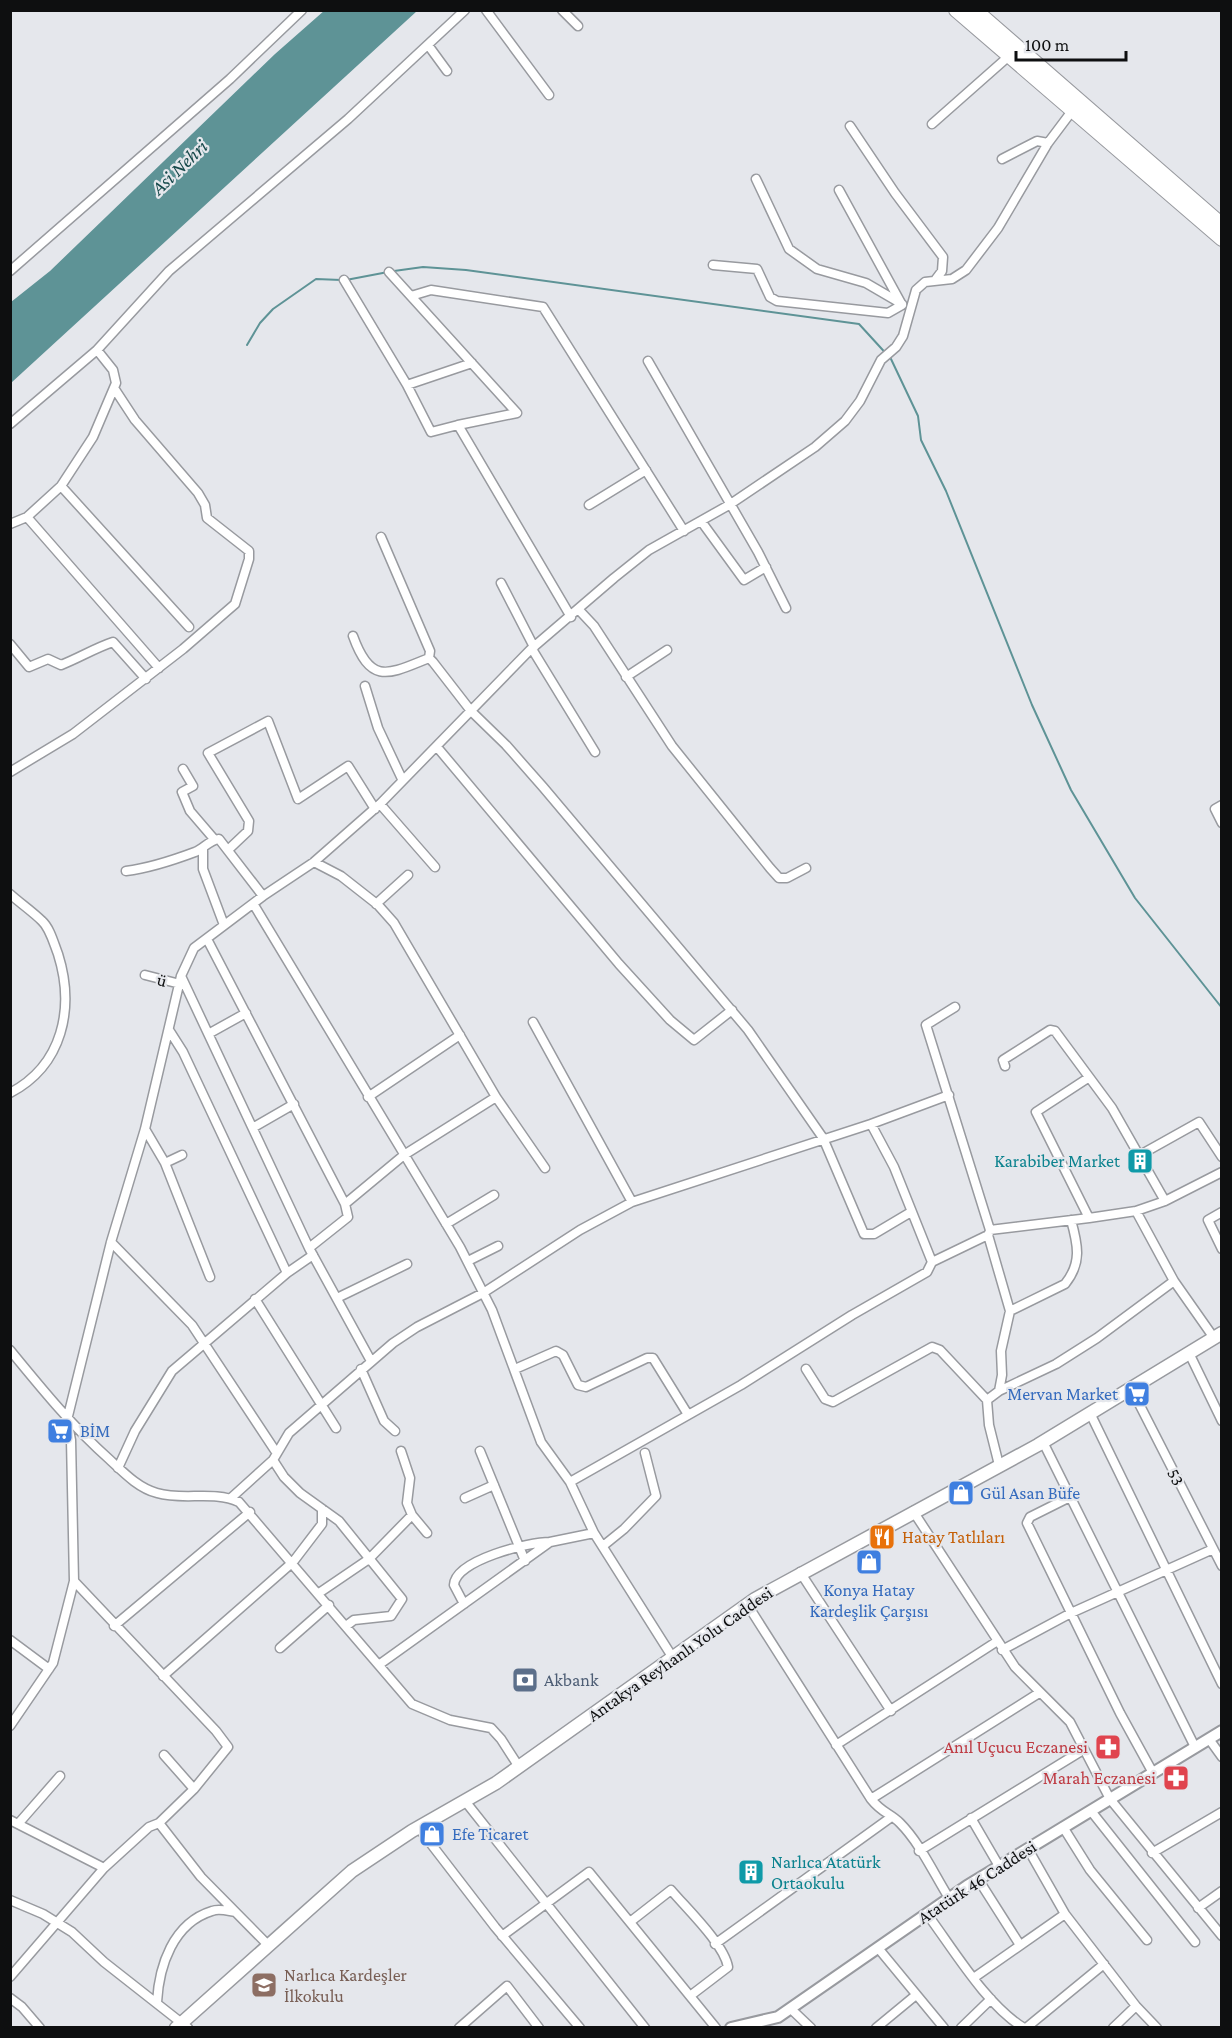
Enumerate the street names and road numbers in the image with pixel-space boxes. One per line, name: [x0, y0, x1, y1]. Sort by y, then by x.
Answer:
street label: ü: [155, 969, 170, 991]
street label: 53: [1163, 1465, 1189, 1489]
street label: Antakya Reyhanlı Yolu Caddesi: [584, 1582, 777, 1726]
street label: Atatürk 46 Caddesi: [914, 1836, 1040, 1928]

